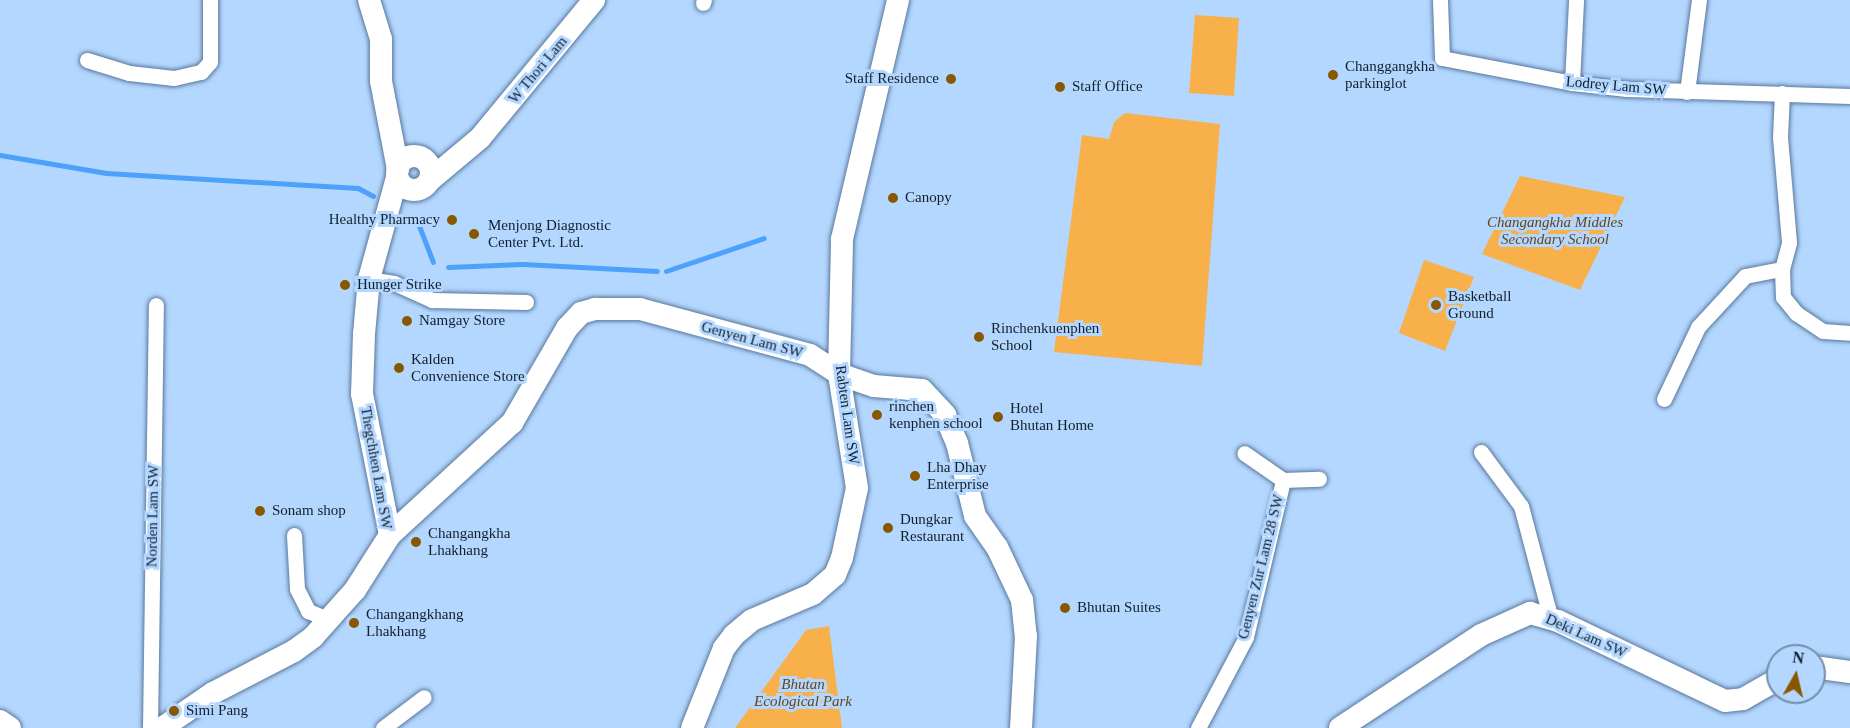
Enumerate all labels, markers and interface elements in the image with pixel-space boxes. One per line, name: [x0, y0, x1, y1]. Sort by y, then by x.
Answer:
street label: W Thori Lam: [505, 33, 571, 107]
place label: Changgangkha parkinglot: [1345, 57, 1435, 92]
marker: Changgangkha parkinglot: [1326, 68, 1340, 82]
place label: Staff Residence: [845, 70, 939, 88]
marker: Staff Residence: [944, 72, 958, 86]
street label: Lodrey Lam SW: [1565, 73, 1667, 99]
place label: Staff Office: [1072, 78, 1143, 96]
marker: Staff Office: [1053, 80, 1067, 94]
place label: Canopy: [905, 189, 952, 207]
marker: Canopy: [886, 191, 900, 205]
place label: Healthy Pharmacy: [329, 211, 440, 229]
marker: Healthy Pharmacy: [445, 213, 459, 227]
park label: Changangkha Middles Secondary School: [1487, 213, 1623, 248]
place label: Menjong Diagnostic Center Pvt. Ltd.: [488, 216, 611, 251]
marker: Menjong Diagnostic Center Pvt. Ltd.: [465, 225, 483, 243]
place label: Hunger Strike: [357, 276, 442, 294]
marker: Hunger Strike: [338, 278, 352, 292]
place label: Basketball Ground: [1448, 287, 1511, 322]
marker: Basketball Ground: [1429, 298, 1443, 312]
place label: Namgay Store: [419, 312, 505, 330]
marker: Namgay Store: [400, 314, 414, 328]
street label: Genyen Lam SW: [699, 318, 805, 362]
place label: Rinchenkuenphen School: [991, 319, 1099, 354]
marker: Rinchenkuenphen School: [972, 330, 986, 344]
place label: Kalden Convenience Store: [411, 350, 525, 385]
marker: Kalden Convenience Store: [392, 361, 406, 375]
street label: Rabten Lam SW: [831, 364, 863, 466]
place label: rinchen kenphen school: [889, 397, 983, 432]
place label: Hotel Bhutan Home: [1010, 399, 1094, 434]
street label: Thegchhen Lam SW: [356, 405, 396, 531]
marker: rinchen kenphen school: [870, 408, 884, 422]
marker: Hotel Bhutan Home: [991, 410, 1005, 424]
place label: Lha Dhay Enterprise: [927, 458, 989, 493]
street label: Norden Lam SW: [143, 465, 163, 567]
marker: Lha Dhay Enterprise: [908, 469, 922, 483]
street label: Genyen Zur Lam 28 SW: [1234, 493, 1288, 641]
place label: Sonam shop: [272, 502, 346, 520]
marker: Sonam shop: [253, 504, 267, 518]
place label: Dungkar Restaurant: [900, 510, 964, 545]
marker: Dungkar Restaurant: [881, 521, 895, 535]
place label: Changangkha Lhakhang: [428, 524, 510, 559]
marker: Changangkha Lhakhang: [409, 535, 423, 549]
place label: Bhutan Suites: [1077, 599, 1161, 617]
marker: Bhutan Suites: [1058, 601, 1072, 615]
place label: Changangkhang Lhakhang: [366, 605, 463, 640]
street label: Deki Lam SW: [1543, 610, 1629, 662]
marker: Changangkhang Lhakhang: [347, 616, 361, 630]
north arrow: [1766, 644, 1826, 704]
text: N: [1791, 648, 1805, 667]
park label: Bhutan Ecological Park: [754, 675, 852, 710]
place label: Simi Pang: [186, 702, 248, 720]
marker: Simi Pang: [167, 704, 181, 718]

